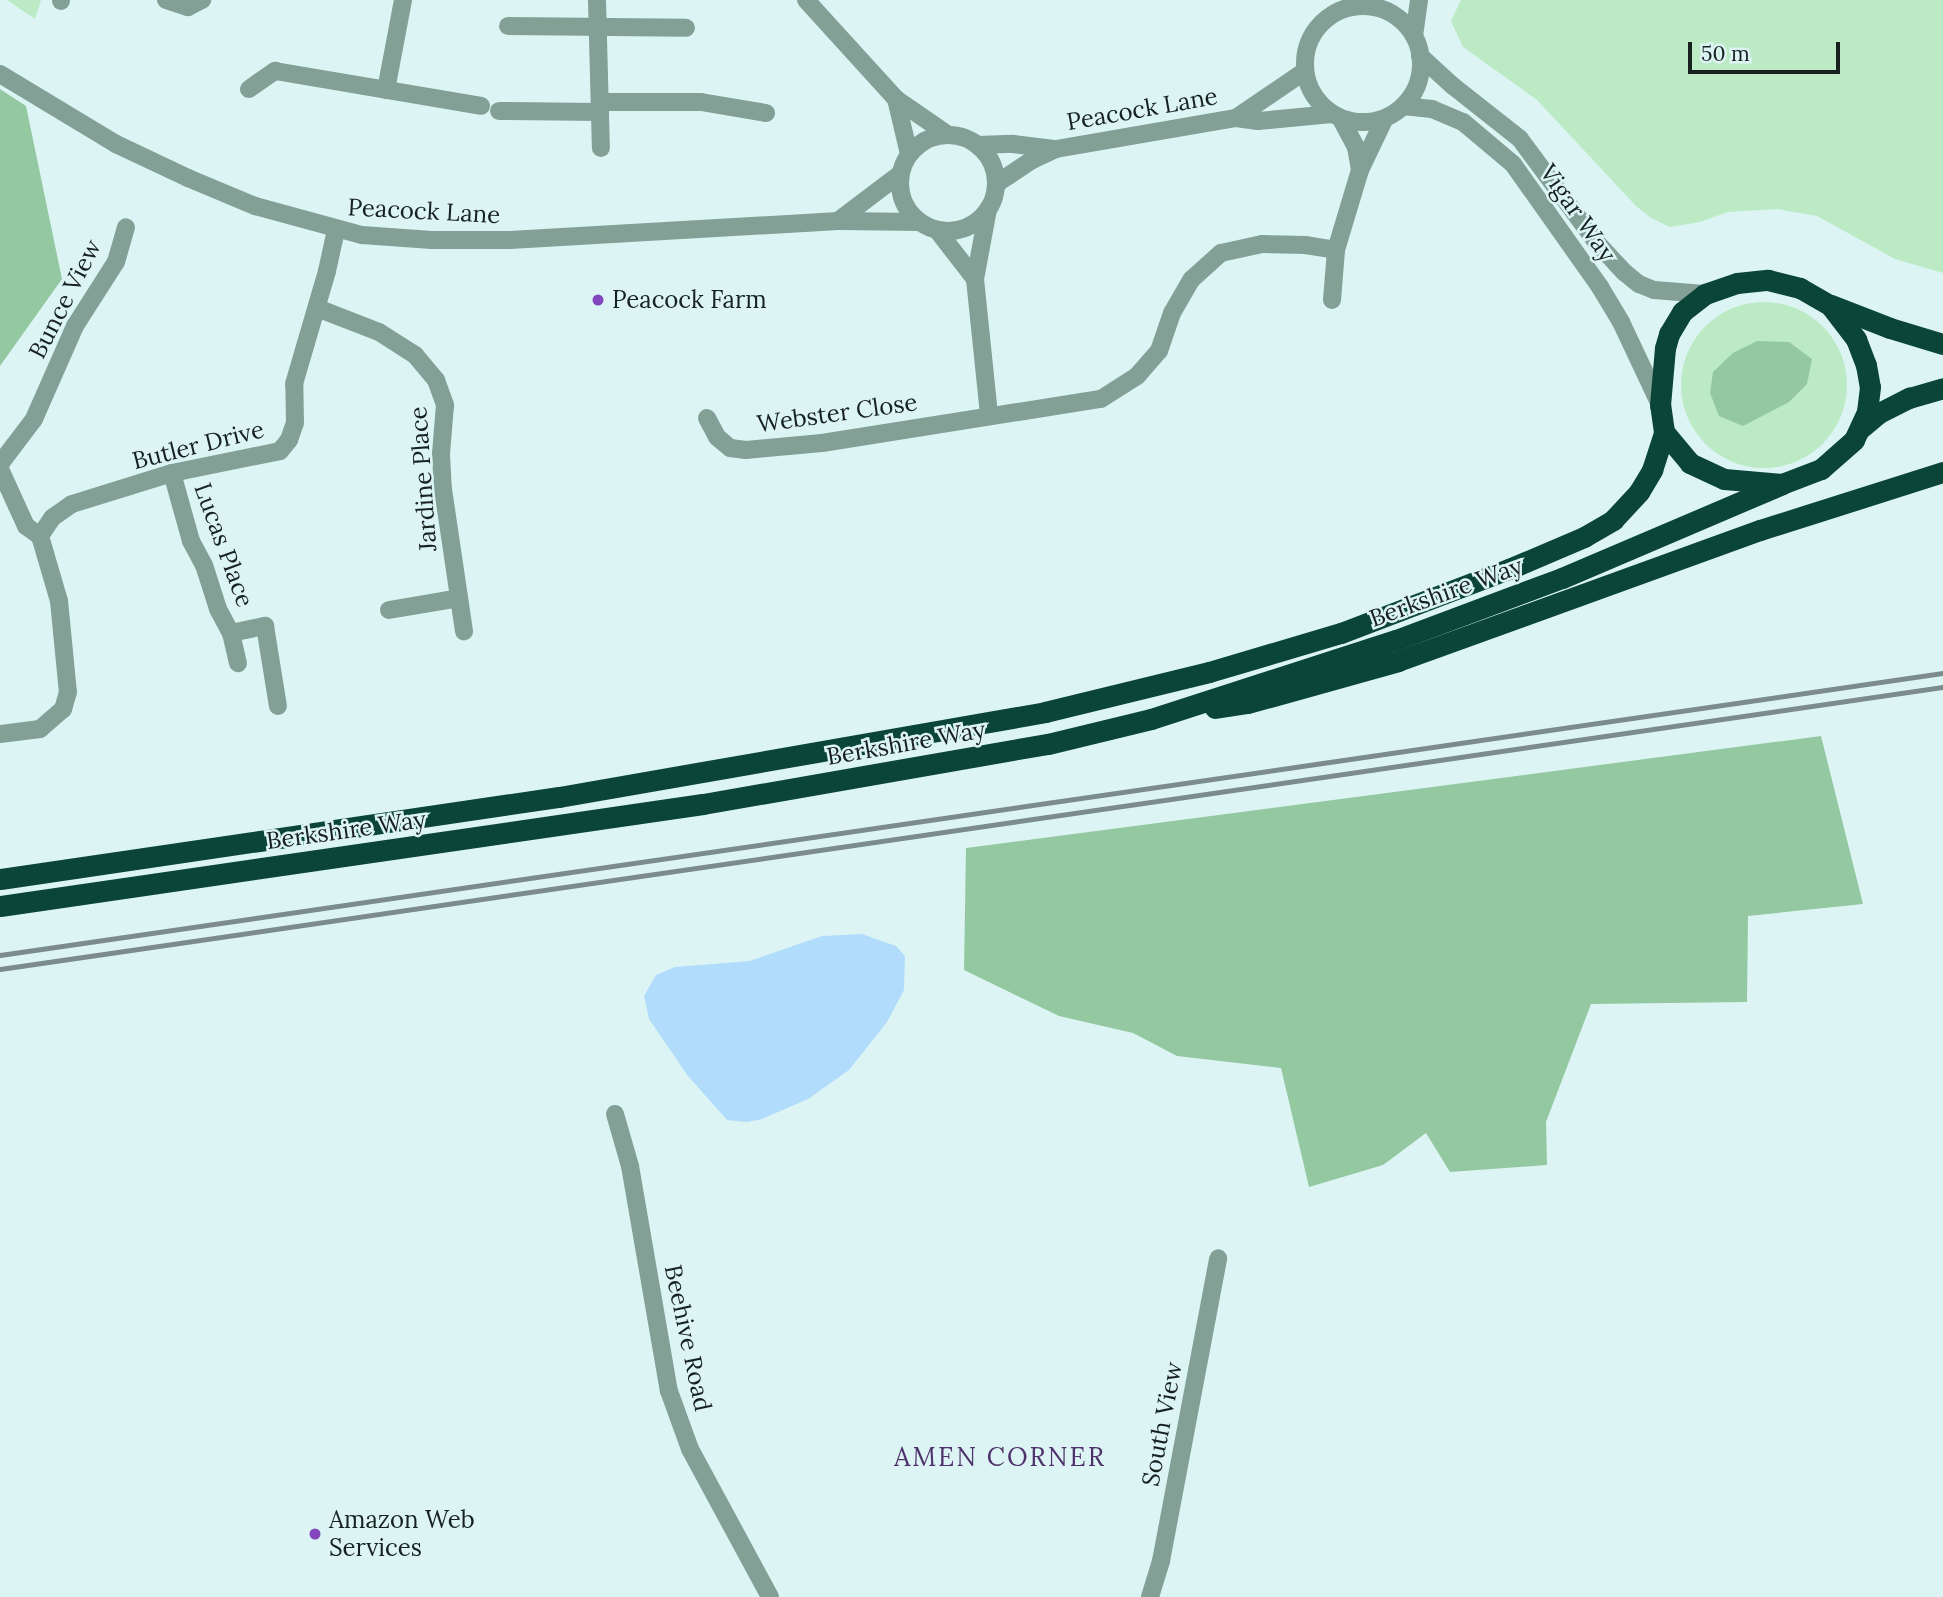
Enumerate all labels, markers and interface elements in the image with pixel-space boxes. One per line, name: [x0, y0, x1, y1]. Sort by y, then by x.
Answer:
scale bar: [1691, 28, 1843, 72]
text: 50 m: [1701, 40, 1750, 67]
street label: Peacock Lane: [1064, 82, 1220, 136]
street label: Vigar Way: [1534, 159, 1622, 267]
street label: Peacock Lane: [347, 193, 501, 229]
street label: Bunce View: [23, 235, 107, 363]
place label: Peacock Farm: [612, 286, 767, 314]
marker: Peacock Farm: [590, 292, 606, 308]
street label: Webster Close: [755, 388, 919, 438]
street label: Jardine Place: [404, 406, 442, 552]
street label: Butler Drive: [129, 415, 267, 475]
street label: Lucas Place: [188, 479, 260, 611]
street label: Berkshire Way: [1366, 551, 1526, 633]
street label: Berkshire Way: [824, 715, 988, 771]
street label: Berkshire Way: [264, 805, 428, 855]
street label: Beehive Road: [658, 1262, 718, 1414]
street label: South View: [1136, 1359, 1188, 1489]
district label: AMEN CORNER: [895, 1441, 1105, 1473]
place label: Amazon Web Services: [329, 1506, 475, 1562]
marker: Amazon Web Services: [307, 1526, 323, 1542]

